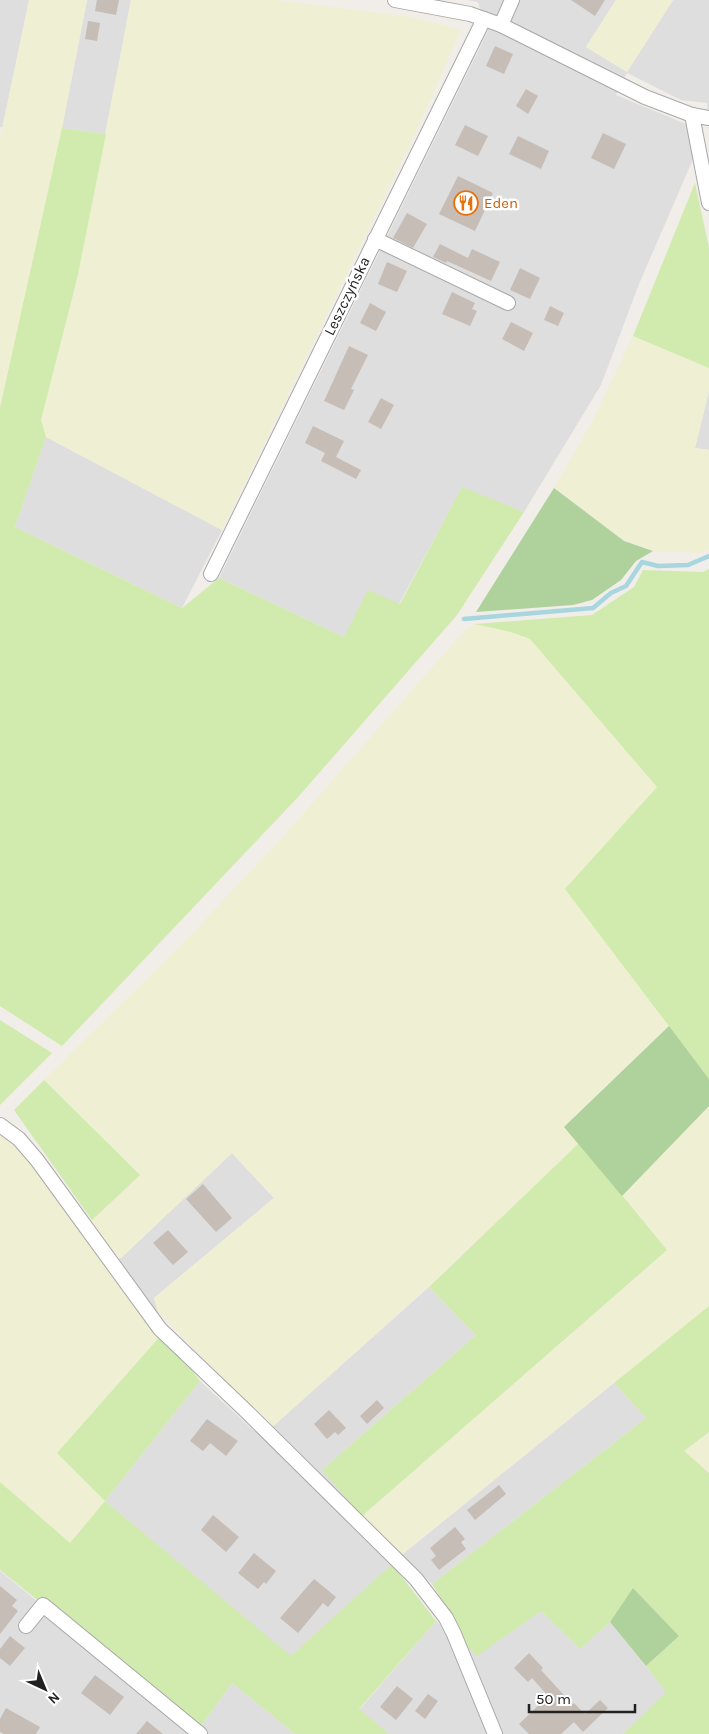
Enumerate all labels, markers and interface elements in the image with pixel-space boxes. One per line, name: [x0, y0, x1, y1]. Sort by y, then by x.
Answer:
restaurant icon: Eden: [453, 190, 479, 216]
place label: Eden: [484, 194, 518, 212]
street label: Leszczyńska: [320, 254, 374, 338]
north arrow: [20, 1664, 70, 1714]
scale bar: [529, 1682, 635, 1714]
text: N: [44, 1688, 63, 1708]
text: 50 m: [536, 1690, 571, 1708]

